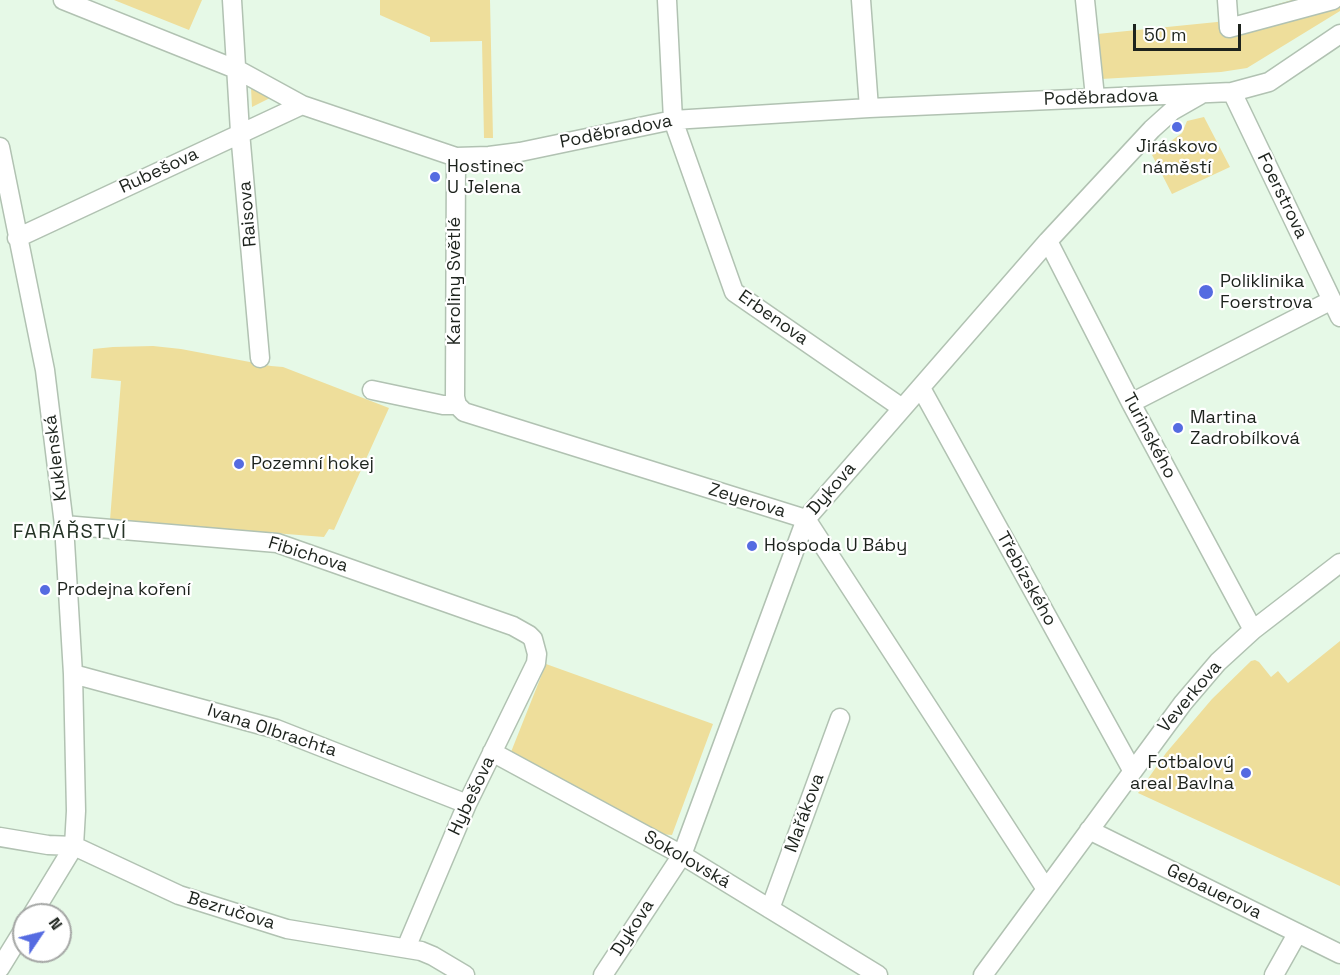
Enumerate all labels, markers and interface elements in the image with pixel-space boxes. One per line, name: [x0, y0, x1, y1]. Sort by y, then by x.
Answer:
scale bar: [1136, 12, 1244, 50]
text: 50 m: [1144, 23, 1186, 46]
street label: Poděbradova: [1044, 85, 1158, 111]
street label: Poděbradova: [558, 111, 674, 153]
marker: Jiráskovo náměstí: [1170, 120, 1184, 134]
place label: Jiráskovo náměstí: [1136, 136, 1218, 178]
street label: Rubešova: [116, 143, 202, 199]
street label: Foerstrova: [1252, 150, 1312, 242]
place label: Hostinec U Jelena: [447, 156, 524, 198]
marker: Hostinec U Jelena: [428, 170, 442, 184]
street label: Raisova: [234, 180, 262, 248]
street label: Karoliny Světlé: [444, 217, 466, 345]
place label: Poliklinika Foerstrova: [1220, 271, 1313, 314]
marker: Poliklinika Foerstrova: [1197, 283, 1215, 301]
street label: Erbenova: [734, 286, 812, 350]
street label: Turinského: [1117, 389, 1181, 483]
place label: Martina Zadrobílková: [1190, 407, 1300, 450]
street label: Kuklenská: [40, 414, 72, 502]
marker: Martina Zadrobílková: [1171, 421, 1185, 435]
place label: Pozemní hokej: [251, 453, 374, 475]
marker: Pozemní hokej: [232, 457, 246, 471]
street label: Dykova: [803, 458, 861, 520]
street label: Zeyerova: [706, 479, 788, 523]
district label: FARÁŘSTVÍ: [13, 521, 127, 545]
street label: Třebízského: [991, 528, 1061, 630]
street label: Fibichova: [265, 533, 351, 577]
place label: Hospoda U Báby: [764, 535, 907, 557]
marker: Hospoda U Báby: [745, 539, 759, 553]
place label: Prodejna koření: [57, 579, 191, 601]
marker: Prodejna koření: [38, 583, 52, 597]
street label: Veverkova: [1154, 657, 1226, 737]
street label: Ivana Olbrachta: [204, 700, 340, 762]
place label: Fotbalový areal Bavlna: [1130, 752, 1234, 795]
street label: Hybešova: [444, 753, 500, 839]
marker: Fotbalový areal Bavlna: [1239, 766, 1253, 780]
street label: Mařákova: [781, 771, 829, 855]
street label: Sokolovská: [640, 827, 734, 893]
street label: Gebauerova: [1163, 860, 1265, 924]
street label: Bezručova: [184, 887, 278, 935]
street label: Dykova: [607, 896, 659, 960]
north arrow: [12, 903, 72, 963]
text: N: [44, 913, 67, 934]

